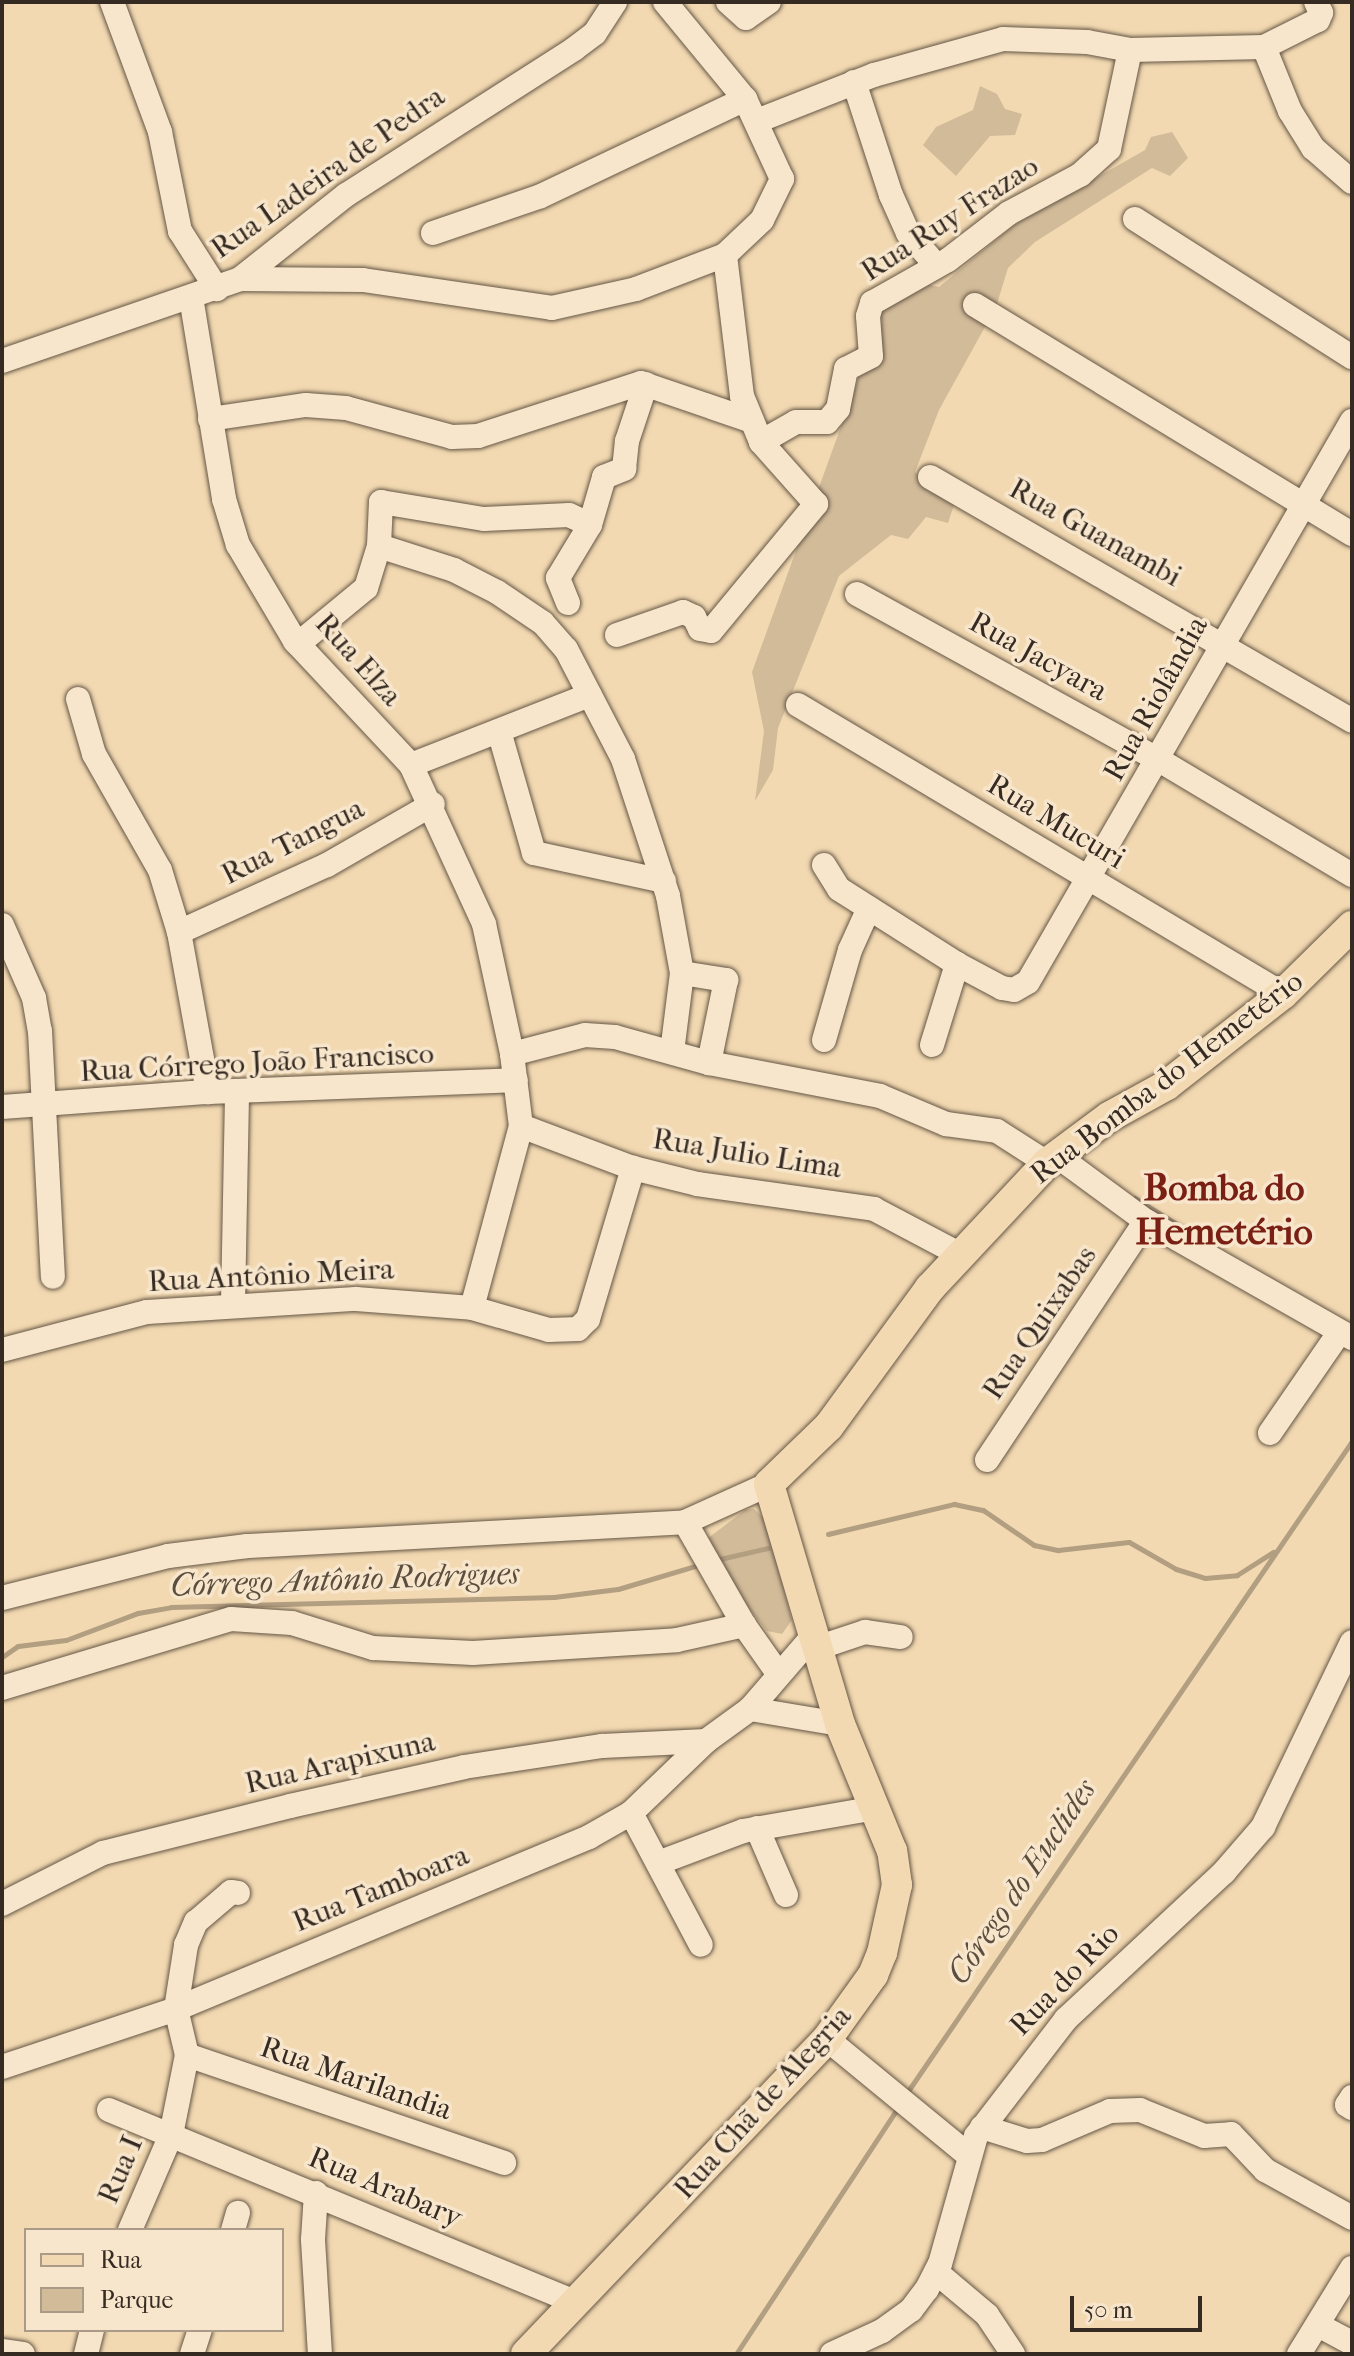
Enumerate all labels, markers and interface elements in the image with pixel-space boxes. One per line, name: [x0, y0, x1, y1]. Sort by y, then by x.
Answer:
street label: Rua Ladeira de Pedra: [204, 79, 452, 267]
street label: Rua Ruy Frazao: [855, 148, 1045, 290]
street label: Rua Guanambi: [1003, 471, 1187, 595]
street label: Rua Jacyara: [963, 604, 1113, 710]
street label: Rua Elza: [307, 606, 409, 714]
street label: Rua Riolândia: [1096, 610, 1216, 788]
street label: Rua Mucuri: [981, 767, 1131, 877]
street label: Rua Tangua: [216, 791, 370, 893]
street label: Rua Bomba do Hemetério: [1024, 964, 1310, 1192]
street label: Rua Córrego João Francisco: [79, 1036, 435, 1090]
street label: Rua Julio Lima: [650, 1121, 844, 1187]
district label: Bomba do Hemetério: [1135, 1165, 1313, 1254]
street label: Rua Quixabas: [975, 1239, 1105, 1407]
street label: Rua Antônio Meira: [147, 1252, 395, 1300]
water label: Córrego Antônio Rodrigues: [170, 1555, 520, 1605]
street label: Rua Arapixuna: [242, 1724, 438, 1802]
water label: Córego do Euclides: [939, 1772, 1105, 1992]
street label: Rua Tamboara: [288, 1837, 474, 1941]
street label: Rua do Rio: [1003, 1916, 1127, 2044]
street label: Rua Chã de Alegria: [667, 1999, 859, 2207]
street label: Rua Marilandia: [256, 2029, 456, 2129]
street label: Rua I: [91, 2131, 151, 2209]
street label: Rua Arabary: [303, 2140, 467, 2236]
legend: [24, 2228, 284, 2332]
text: Rua: [100, 2246, 142, 2274]
scale bar: [1074, 2280, 1206, 2330]
text: Parque: [100, 2286, 173, 2314]
text: 50 m: [1084, 2296, 1133, 2324]

